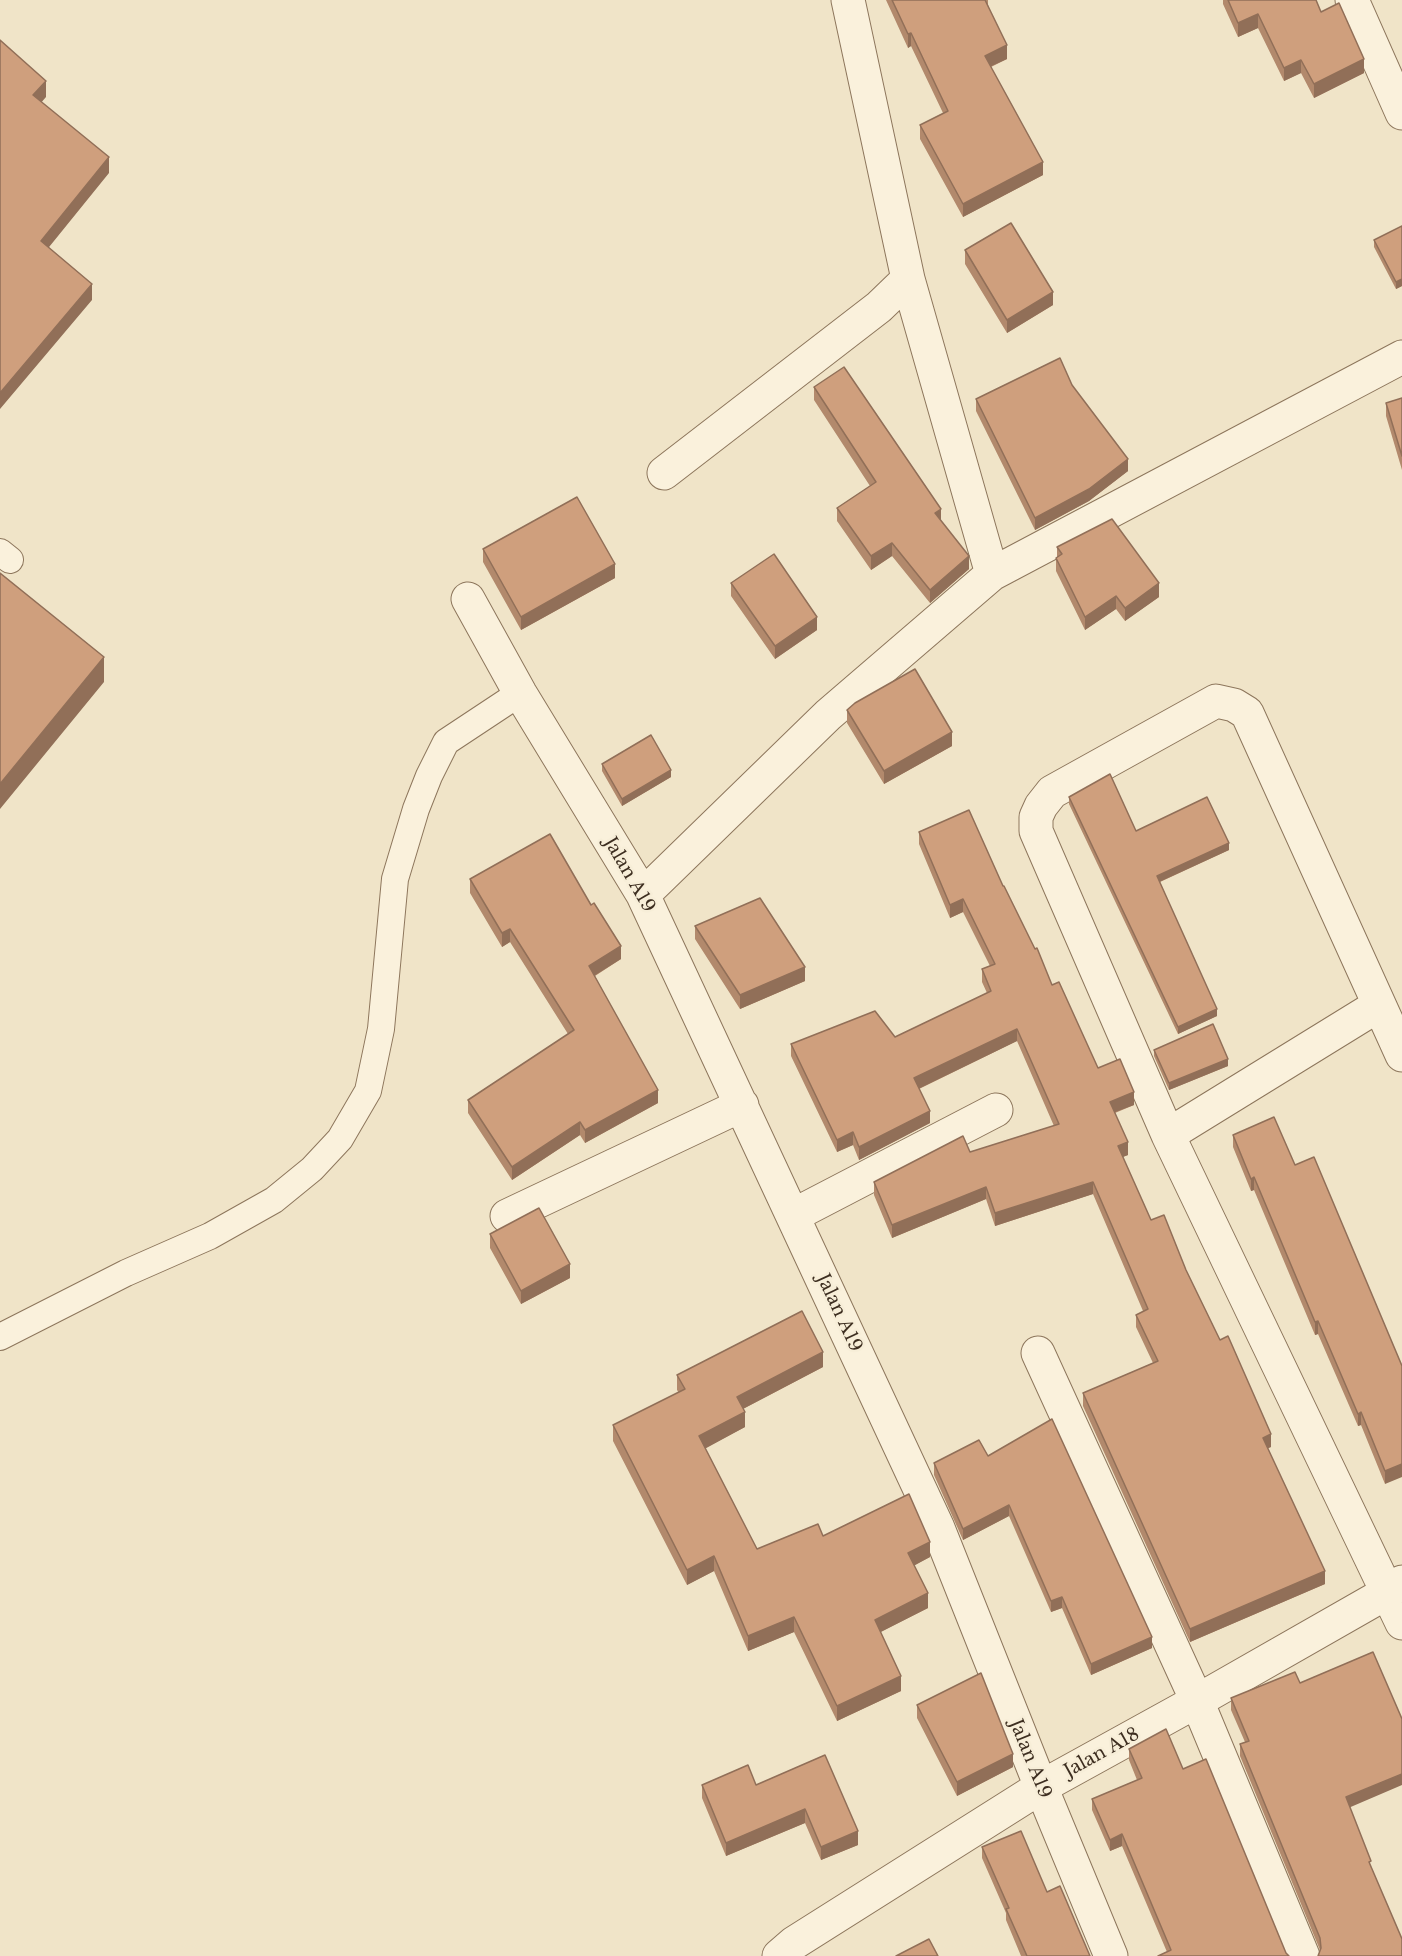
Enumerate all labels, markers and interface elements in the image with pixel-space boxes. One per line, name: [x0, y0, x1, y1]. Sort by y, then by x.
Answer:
street label: Jalan A19: [599, 834, 659, 916]
street label: Jalan A19: [812, 1271, 866, 1355]
street label: Jalan A19: [1004, 1716, 1056, 1802]
street label: Jalan A18: [1061, 1724, 1143, 1782]

